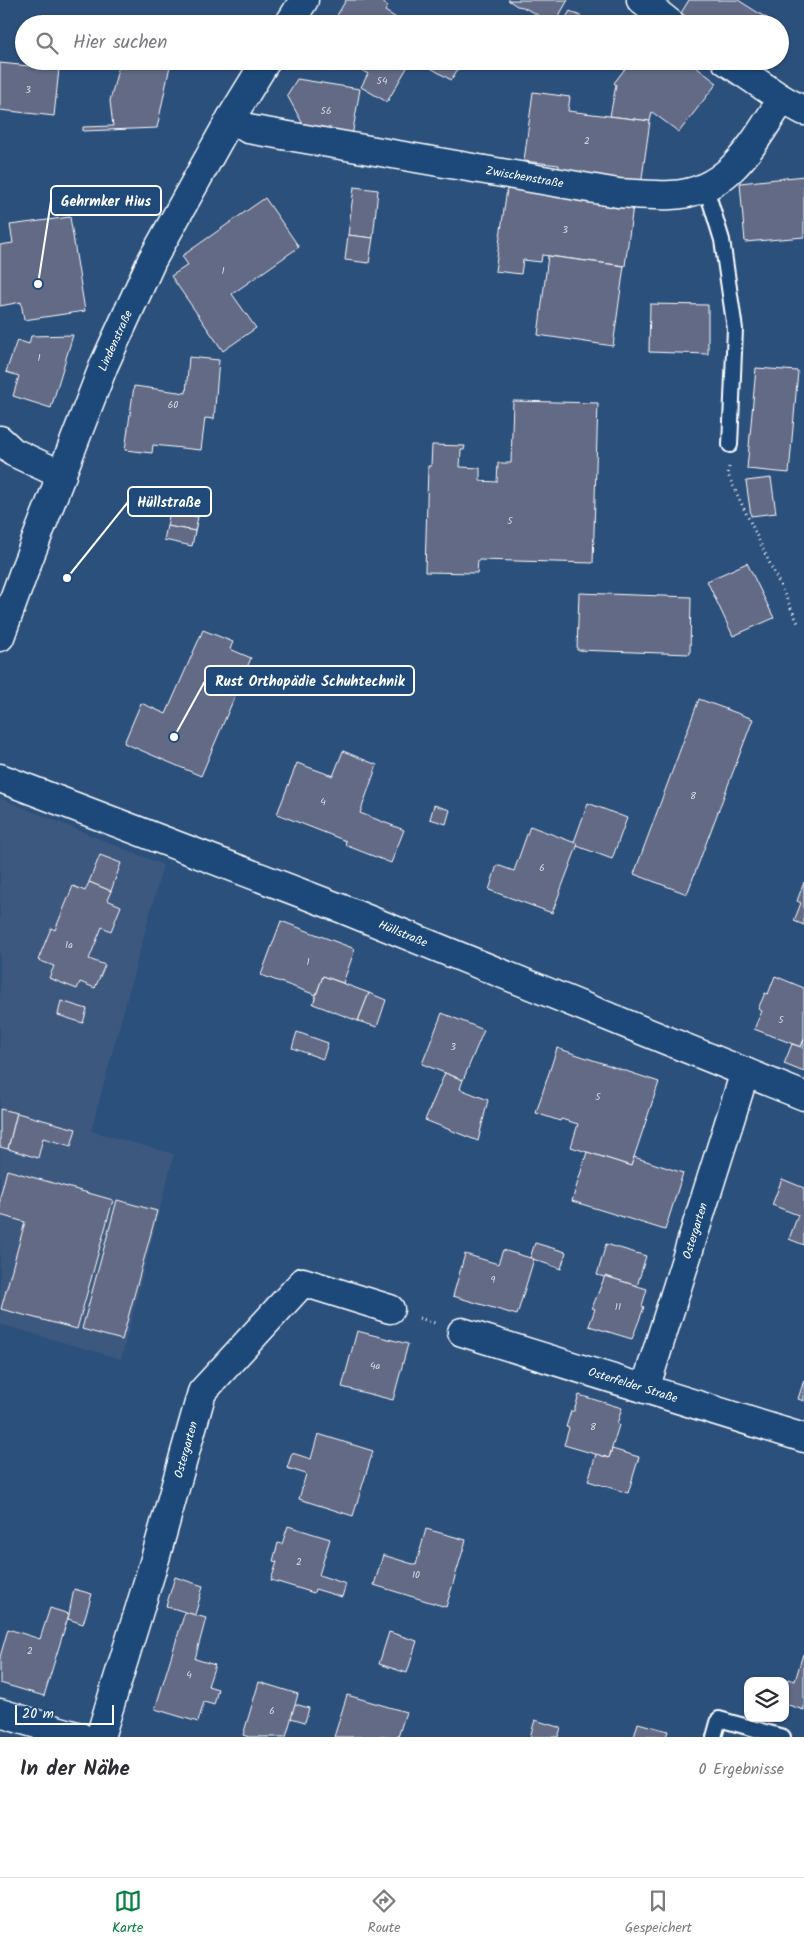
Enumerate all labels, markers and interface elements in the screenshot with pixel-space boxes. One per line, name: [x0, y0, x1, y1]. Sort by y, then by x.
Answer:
search box: [15, 15, 789, 70]
text: Hier suchen: [73, 28, 167, 58]
icon: search: [33, 29, 61, 57]
house number: 54: [377, 73, 388, 89]
house number: 3: [25, 82, 31, 98]
house number: 56: [321, 103, 331, 119]
house number: 2: [584, 133, 590, 149]
street label: Zwischenstraße: [484, 161, 566, 193]
callout: Gehrmker Hius: [51, 186, 161, 215]
text: Gehrmker Hius: [61, 191, 151, 213]
house number: 3: [562, 222, 568, 238]
house number: 1: [221, 263, 225, 279]
street label: Lindenstraße: [93, 306, 138, 374]
house number: 1: [37, 350, 41, 366]
house number: 60: [168, 397, 178, 413]
callout: Hüllstraße: [128, 487, 211, 516]
text: Hüllstraße: [137, 492, 201, 514]
house number: 5: [507, 513, 513, 529]
callout: Rust Orthopädie Schuhtechnik: [205, 666, 414, 695]
text: Rust Orthopädie Schuhtechnik: [215, 671, 406, 693]
house number: 8: [690, 788, 697, 804]
house number: 4: [320, 794, 326, 810]
house number: 6: [539, 860, 545, 876]
street label: Hüllstraße: [376, 915, 431, 952]
house number: 1a: [65, 937, 73, 953]
house number: 1: [306, 954, 310, 970]
house number: 5: [778, 1012, 784, 1028]
house number: 3: [450, 1039, 456, 1055]
house number: 5: [595, 1089, 601, 1105]
street label: Ostergarten: [677, 1200, 713, 1261]
house number: 9: [491, 1272, 496, 1288]
house number: 11: [615, 1299, 621, 1315]
house number: 4a: [370, 1358, 380, 1374]
street label: Osterfelder Straße: [586, 1362, 681, 1408]
street label: Ostergarten: [169, 1419, 203, 1480]
house number: 8: [590, 1419, 597, 1435]
house number: 2: [296, 1554, 302, 1570]
house number: 10: [412, 1567, 420, 1583]
house number: 2: [27, 1643, 33, 1659]
house number: 4: [186, 1667, 192, 1683]
map controls: [744, 1677, 789, 1722]
button: layers: [744, 1677, 789, 1722]
scale bar: [15, 1702, 114, 1725]
text: 20 m: [22, 1703, 54, 1725]
house number: 6: [269, 1703, 275, 1719]
text: In der Nähe: [20, 1753, 130, 1786]
text: 0 Ergebnisse: [699, 1757, 784, 1782]
tab: Karte: [112, 1887, 143, 1939]
tab: Route: [367, 1887, 400, 1939]
tab: Gespeichert: [625, 1887, 692, 1939]

